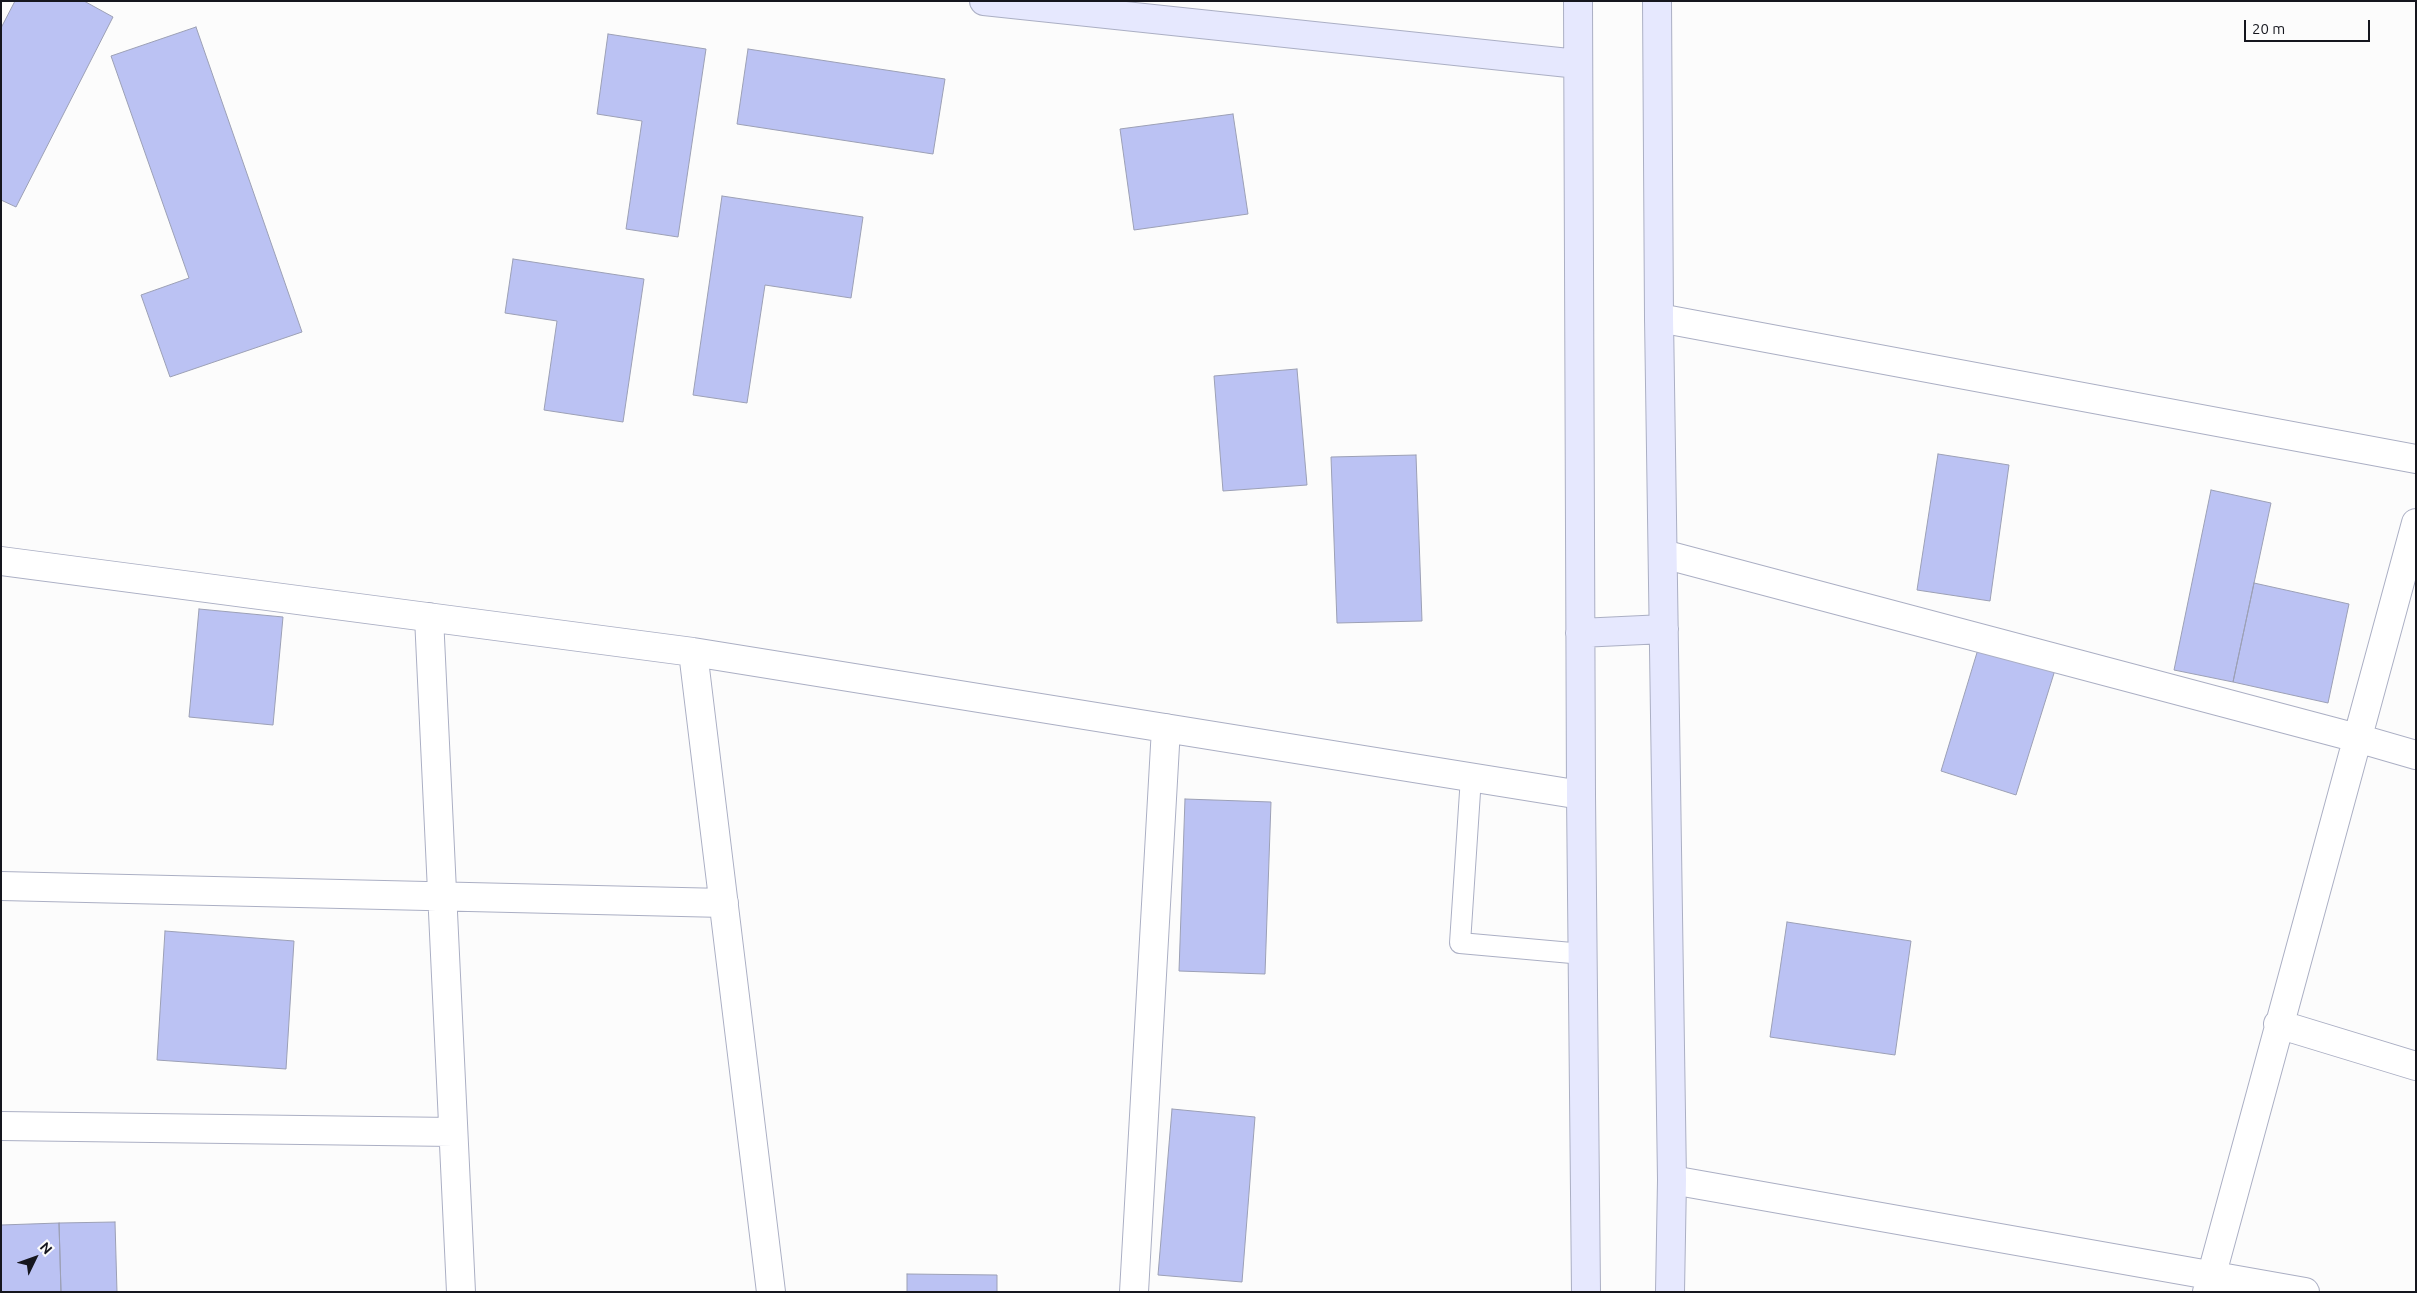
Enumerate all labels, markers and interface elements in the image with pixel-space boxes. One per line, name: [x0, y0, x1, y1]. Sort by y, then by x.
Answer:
scale bar: [2247, 10, 2373, 42]
text: 20 m: [2252, 20, 2285, 37]
north arrow: [10, 1233, 60, 1283]
text: N: [37, 1239, 56, 1257]

